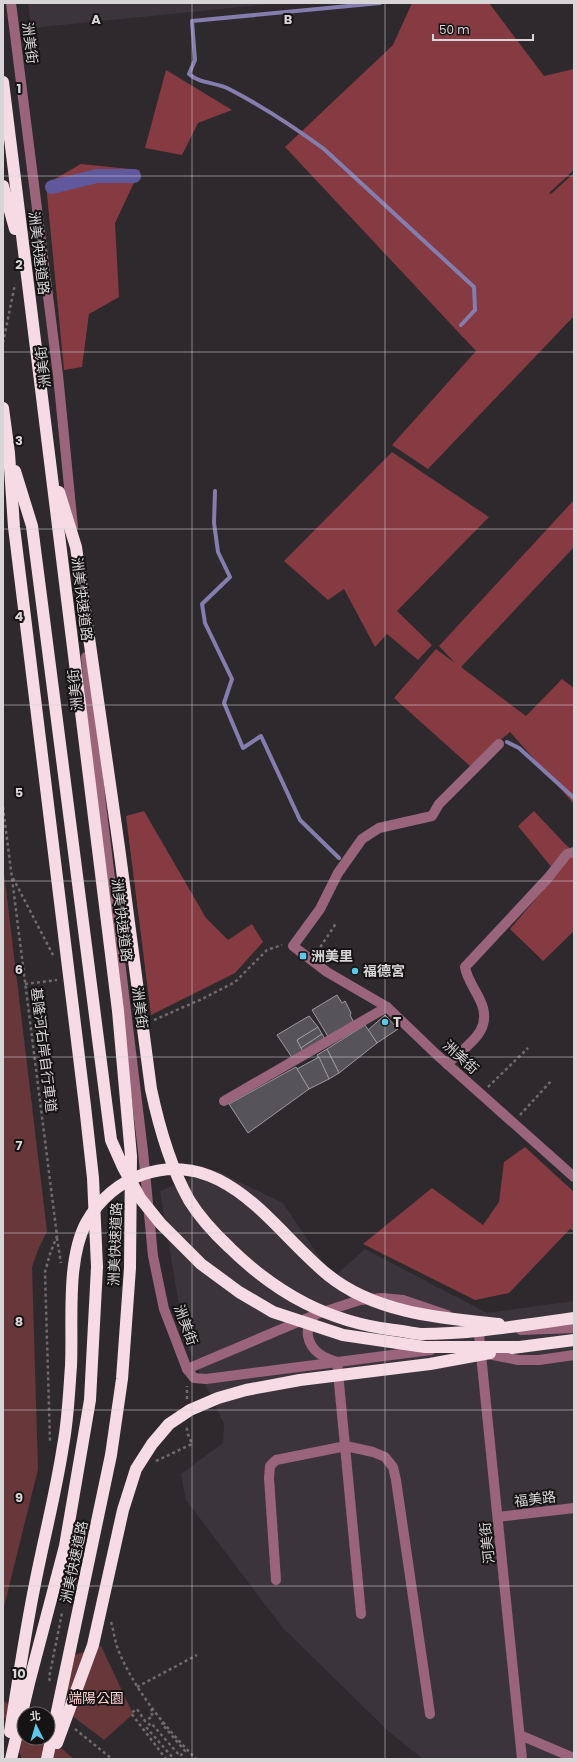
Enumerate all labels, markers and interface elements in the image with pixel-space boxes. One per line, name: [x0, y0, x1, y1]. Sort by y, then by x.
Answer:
text: A: [91, 10, 101, 29]
text: B: [284, 10, 293, 29]
scale bar: [433, 16, 533, 42]
street label: 洲美街: [18, 21, 42, 65]
text: 50 m: [439, 21, 470, 38]
text: 1: [17, 79, 21, 98]
street label: 洲美快速道路: [24, 210, 54, 296]
text: 2: [15, 255, 23, 274]
street label: 洲美街: [31, 345, 55, 389]
text: 3: [15, 431, 23, 450]
street label: 洲美快速道路: [67, 556, 97, 642]
text: 4: [15, 607, 24, 626]
street label: 洲美街: [63, 668, 87, 712]
text: 5: [15, 783, 23, 802]
street label: 洲美快速道路: [107, 877, 137, 963]
place label: 洲美里: [311, 946, 353, 966]
marker: 洲美里: [298, 951, 308, 961]
text: 6: [15, 960, 23, 979]
place label: 福德宮: [363, 961, 405, 981]
marker: 福德宮: [350, 966, 360, 976]
street label: 基隆河右岸自行車道: [26, 986, 62, 1114]
street label: 洲美街: [128, 986, 152, 1030]
place label: T: [393, 1012, 401, 1032]
marker: T: [380, 1017, 390, 1027]
street label: 洲美街: [439, 1036, 483, 1078]
text: 7: [16, 1136, 23, 1155]
street label: 洲美快速道路: [104, 1202, 126, 1286]
street label: 洲美街: [169, 1302, 203, 1348]
text: 8: [15, 1312, 23, 1331]
street label: 福美路: [513, 1487, 557, 1511]
text: 9: [15, 1488, 23, 1507]
street label: 洲美快速道路: [55, 1519, 93, 1605]
street label: 河美街: [475, 1521, 499, 1565]
text: 10: [12, 1664, 26, 1683]
park label: 端陽公園: [68, 1688, 124, 1708]
north arrow: [16, 1706, 56, 1746]
text: 北: [29, 1708, 41, 1724]

